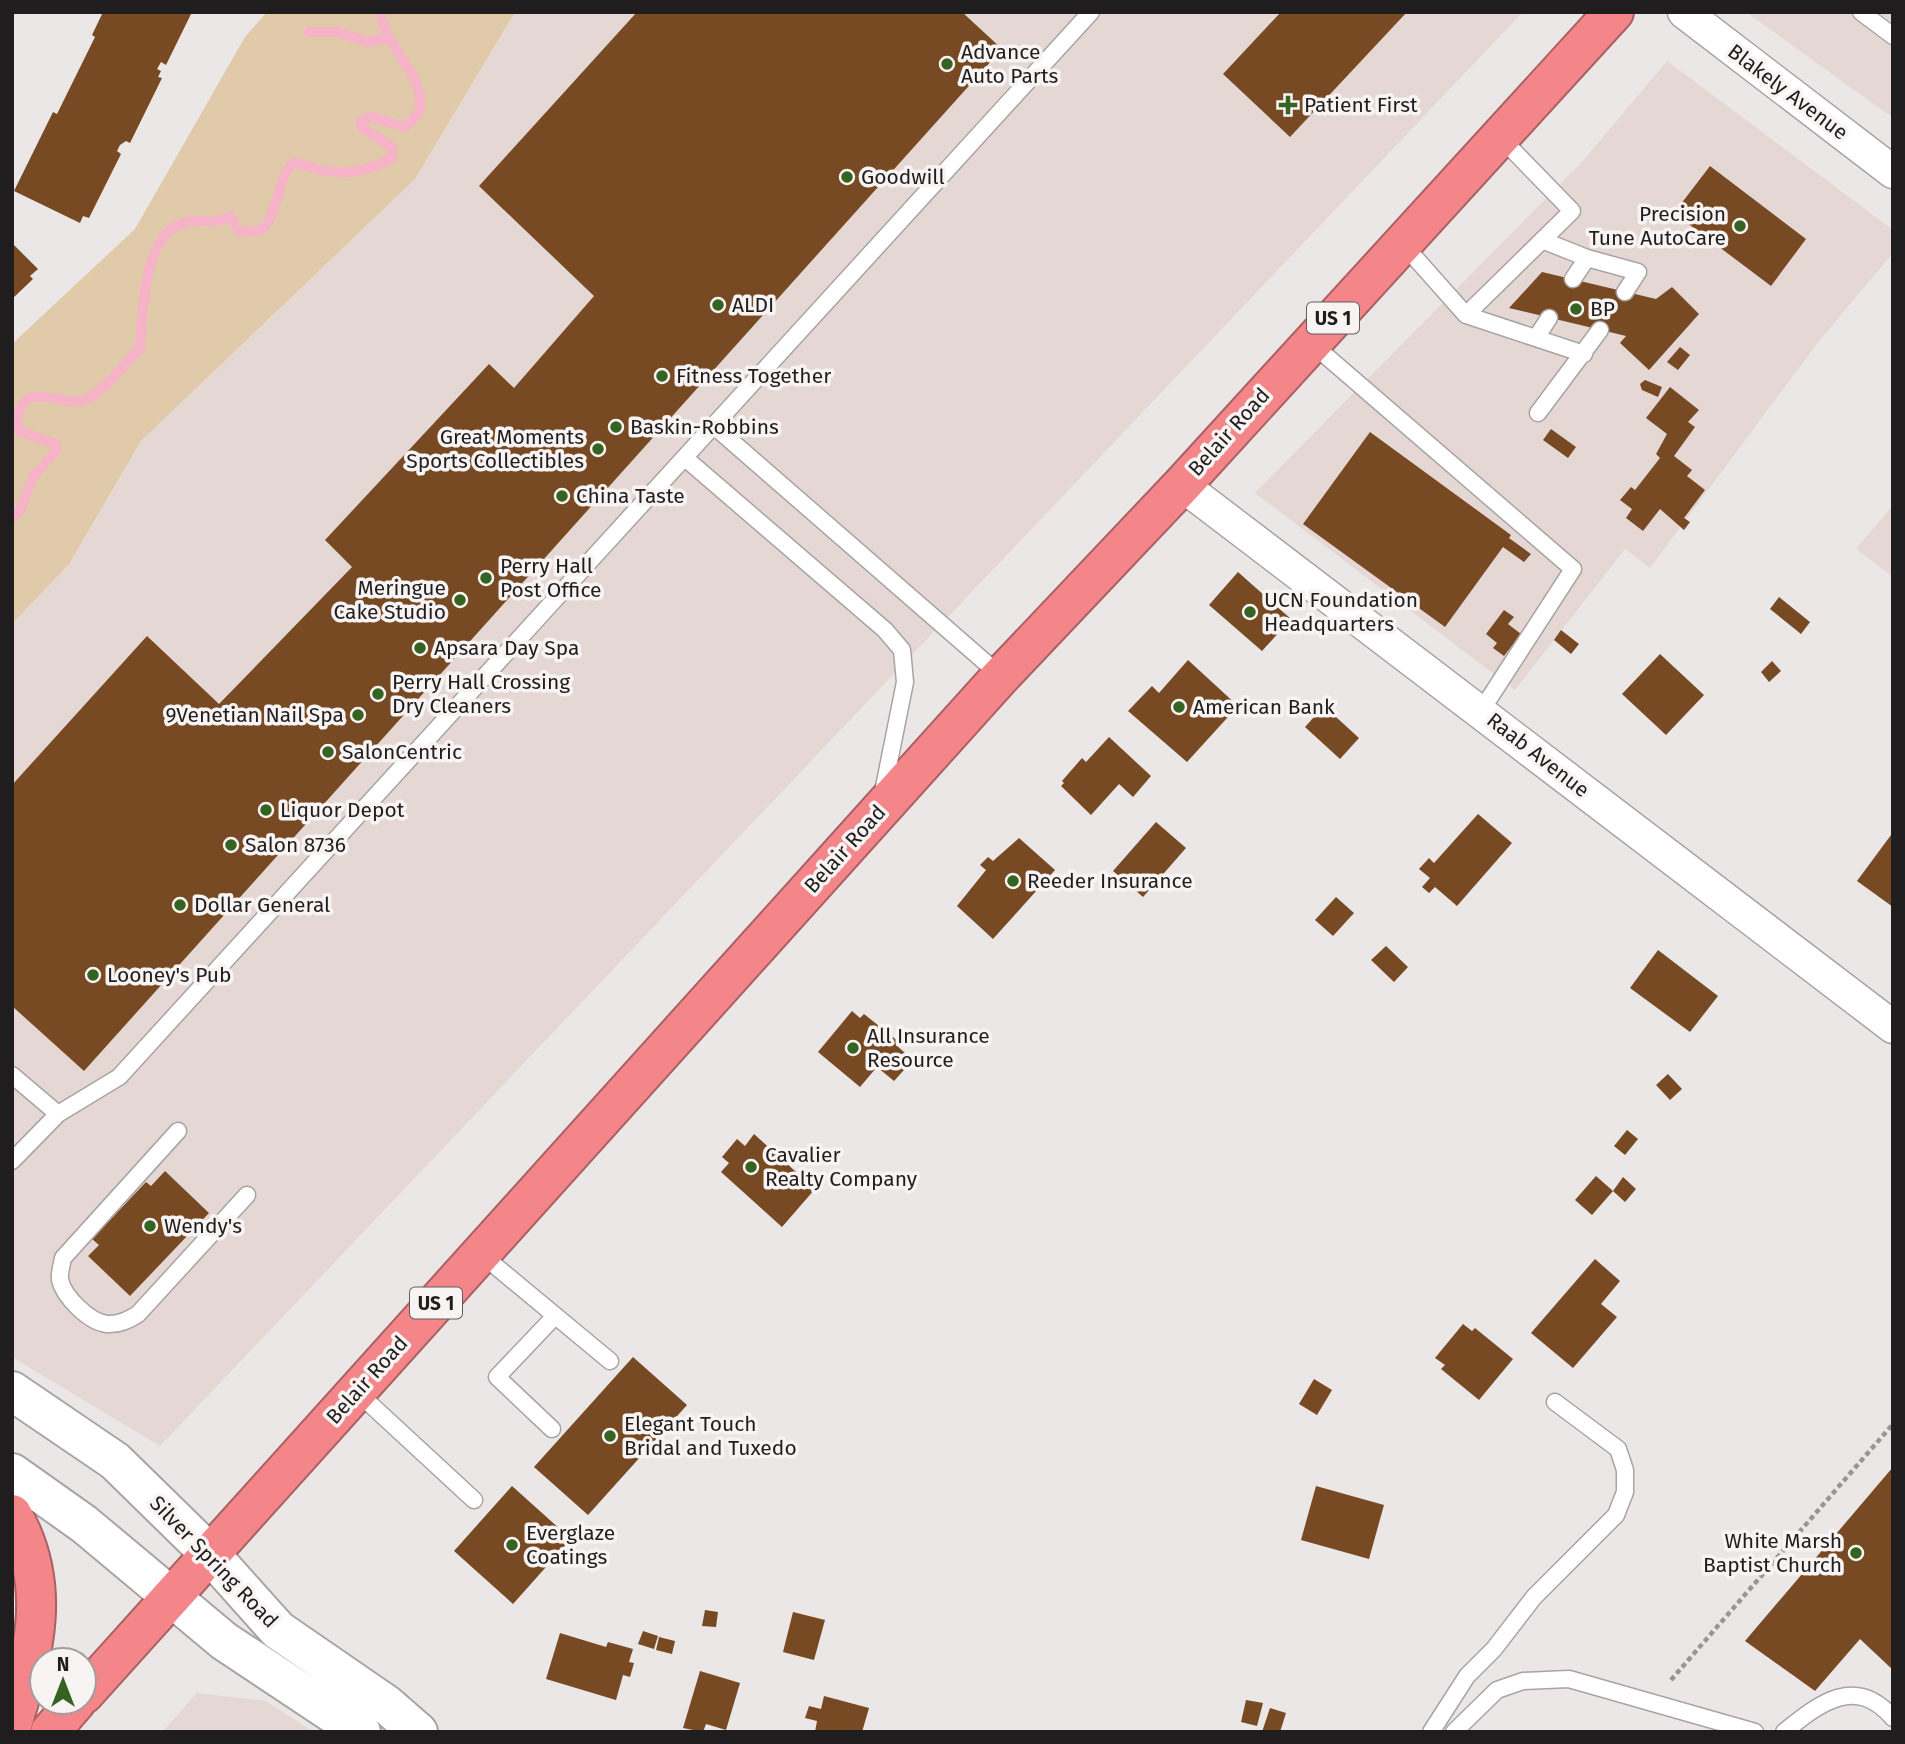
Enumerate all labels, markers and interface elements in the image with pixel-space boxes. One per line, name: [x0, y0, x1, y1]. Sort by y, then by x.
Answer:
street label: Blakely Avenue: [1723, 38, 1853, 146]
place label: Advance Auto Parts: [961, 39, 1059, 89]
marker: Advance Auto Parts: [939, 56, 955, 72]
place label: Patient First: [1304, 92, 1418, 118]
marker: Patient First: [1278, 95, 1298, 115]
place label: Goodwill: [861, 164, 945, 190]
marker: Goodwill: [839, 169, 855, 185]
place label: Precision Tune AutoCare: [1589, 201, 1726, 251]
marker: Precision Tune AutoCare: [1732, 218, 1748, 234]
place label: ALDI: [732, 292, 774, 318]
place label: BP: [1590, 296, 1615, 322]
marker: ALDI: [710, 297, 726, 313]
marker: BP: [1568, 301, 1584, 317]
road number: US 1: [1307, 302, 1359, 334]
place label: Fitness Together: [676, 363, 831, 389]
marker: Fitness Together: [654, 368, 670, 384]
street label: Belair Road: [1183, 383, 1275, 481]
place label: Baskin-Robbins: [630, 414, 779, 440]
marker: Baskin-Robbins: [608, 419, 624, 435]
place label: Great Moments Sports Collectibles: [406, 424, 584, 474]
marker: Great Moments Sports Collectibles: [590, 441, 606, 457]
place label: China Taste: [576, 483, 685, 509]
marker: China Taste: [554, 488, 570, 504]
place label: Perry Hall Post Office: [500, 553, 602, 603]
marker: Perry Hall Post Office: [478, 570, 494, 586]
place label: Meringue Cake Studio: [333, 575, 446, 625]
place label: UCN Foundation Headquarters: [1264, 587, 1418, 637]
marker: Meringue Cake Studio: [452, 592, 468, 608]
marker: UCN Foundation Headquarters: [1242, 604, 1258, 620]
place label: Apsara Day Spa: [434, 635, 579, 661]
marker: Apsara Day Spa: [412, 640, 428, 656]
place label: Perry Hall Crossing Dry Cleaners: [392, 669, 570, 719]
marker: Perry Hall Crossing Dry Cleaners: [370, 686, 386, 702]
place label: American Bank: [1193, 694, 1335, 720]
marker: American Bank: [1171, 699, 1187, 715]
place label: 9Venetian Nail Spa: [165, 702, 344, 728]
marker: 9Venetian Nail Spa: [350, 707, 366, 723]
street label: Raab Avenue: [1482, 707, 1594, 803]
place label: SalonCentric: [342, 739, 462, 765]
marker: SalonCentric: [320, 744, 336, 760]
place label: Liquor Depot: [280, 797, 405, 823]
street label: Belair Road: [799, 800, 891, 898]
marker: Liquor Depot: [258, 802, 274, 818]
place label: Salon 8736: [245, 832, 346, 858]
marker: Salon 8736: [223, 837, 239, 853]
place label: Reeder Insurance: [1027, 868, 1193, 894]
marker: Reeder Insurance: [1005, 873, 1021, 889]
place label: Dollar General: [194, 892, 330, 918]
marker: Dollar General: [172, 897, 188, 913]
place label: Looney's Pub: [107, 962, 232, 988]
marker: Looney's Pub: [85, 967, 101, 983]
place label: All Insurance Resource: [867, 1023, 990, 1073]
marker: All Insurance Resource: [845, 1040, 861, 1056]
place label: Cavalier Realty Company: [765, 1142, 918, 1192]
marker: Cavalier Realty Company: [743, 1159, 759, 1175]
place label: Wendy's: [164, 1213, 242, 1239]
marker: Wendy's: [142, 1218, 158, 1234]
road number: US 1: [410, 1288, 462, 1318]
street label: Belair Road: [321, 1331, 413, 1429]
place label: Elegant Touch Bridal and Tuxedo: [624, 1411, 797, 1461]
marker: Elegant Touch Bridal and Tuxedo: [602, 1428, 618, 1444]
street label: Silver Spring Road: [144, 1490, 284, 1634]
place label: Everglaze Coatings: [526, 1520, 615, 1570]
place label: White Marsh Baptist Church: [1703, 1528, 1842, 1578]
marker: Everglaze Coatings: [504, 1537, 520, 1553]
marker: White Marsh Baptist Church: [1848, 1545, 1864, 1561]
north arrow: [28, 1646, 98, 1716]
text: N: [57, 1653, 69, 1676]

